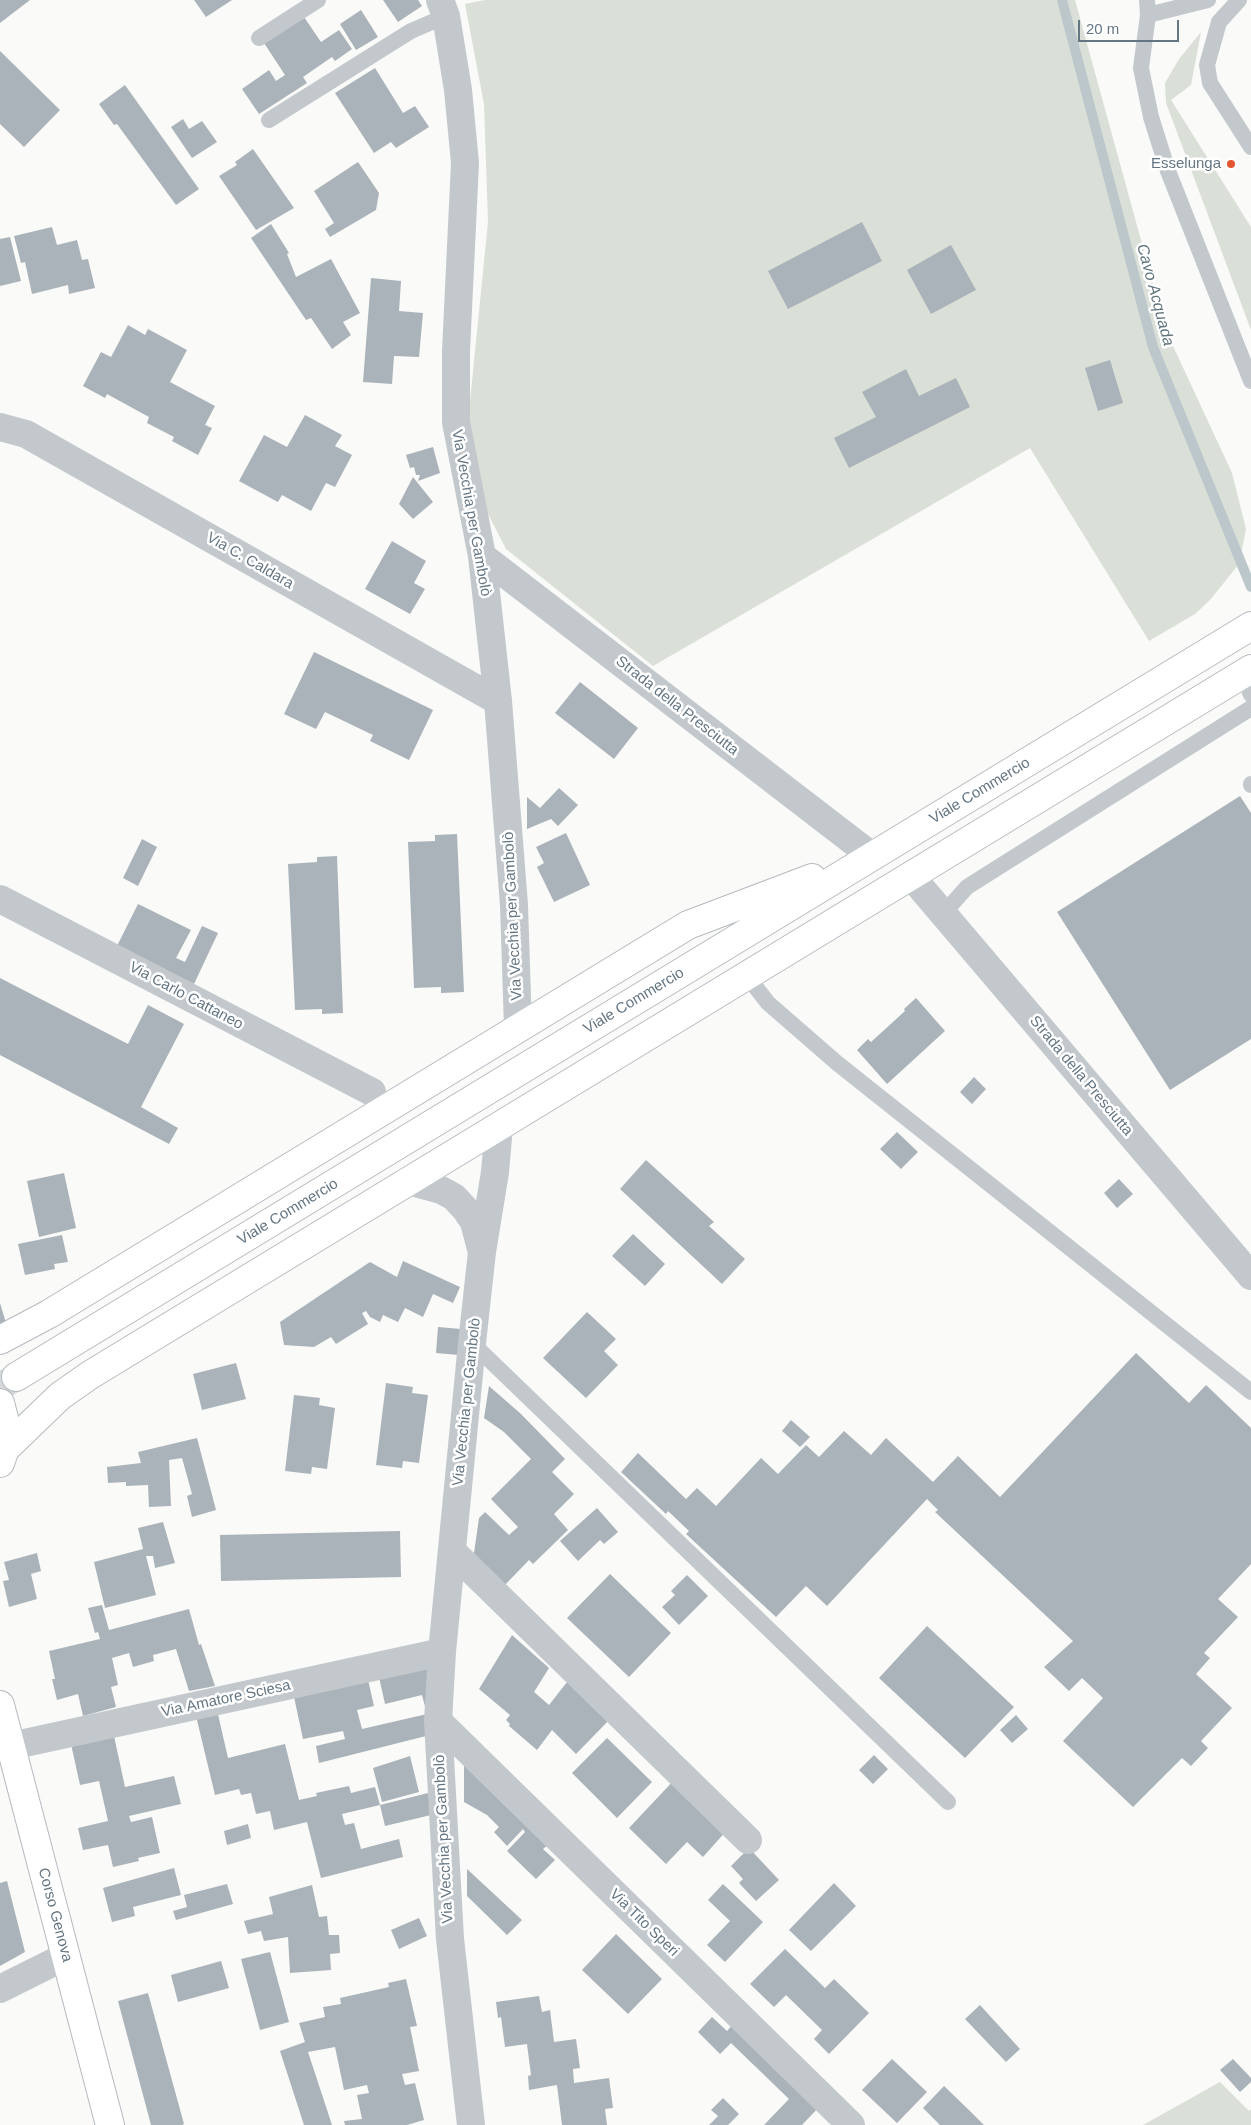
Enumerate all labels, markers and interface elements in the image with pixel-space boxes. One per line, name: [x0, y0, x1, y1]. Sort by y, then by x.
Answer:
scale bar: [1081, 10, 1182, 42]
text: 20 m: [1086, 20, 1119, 37]
place label: Esselunga: [1151, 155, 1221, 173]
marker: Esselunga: [1225, 158, 1237, 170]
water label: Cavo Acquada: [1132, 242, 1178, 348]
street label: Via Vecchia per Gambolò: [447, 428, 495, 598]
street label: Via C. Caldara: [203, 529, 297, 593]
street label: Strada della Presciutta: [612, 652, 742, 760]
street label: Viale Commercio: [927, 754, 1033, 828]
street label: Via Vecchia per Gambolò: [500, 831, 526, 1001]
street label: Via Carlo Cattaneo: [126, 958, 246, 1034]
street label: Viale Commercio: [581, 964, 687, 1038]
street label: Strada della Presciutta: [1026, 1012, 1136, 1140]
street label: Viale Commercio: [235, 1175, 341, 1249]
street label: Via Vecchia per Gambolò: [449, 1317, 485, 1487]
street label: Via Amatore Sciesa: [160, 1677, 292, 1721]
street label: Via Vecchia per Gambolò: [431, 1754, 457, 1924]
street label: Corso Genova: [34, 1866, 76, 1964]
street label: Via Tito Speri: [606, 1886, 682, 1960]

